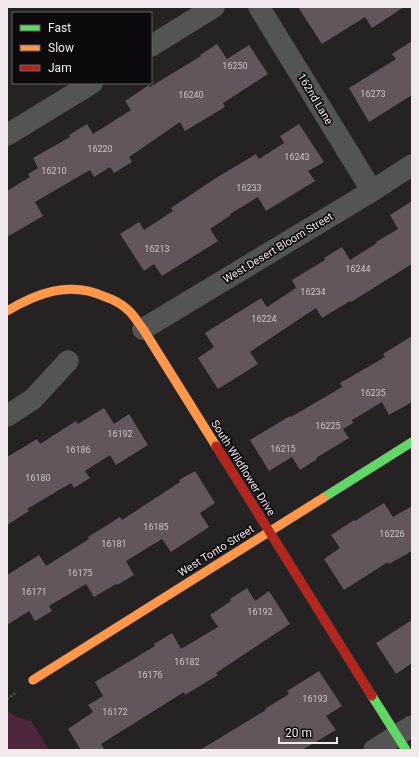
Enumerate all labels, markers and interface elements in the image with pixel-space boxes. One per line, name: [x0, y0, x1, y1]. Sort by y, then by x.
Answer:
legend: [12, 12, 152, 84]
text: Fast: [48, 21, 71, 35]
text: Slow: [48, 41, 74, 55]
text: Jam: [48, 61, 72, 75]
house number: 16250: [222, 61, 248, 71]
street label: 162nd Lane: [295, 71, 335, 127]
house number: 16273: [360, 89, 386, 99]
house number: 16240: [178, 90, 204, 100]
house number: 16220: [87, 144, 113, 154]
house number: 16243: [284, 152, 310, 162]
house number: 16210: [41, 166, 67, 176]
house number: 16233: [236, 183, 262, 193]
street label: West Desert Bloom Street: [221, 210, 336, 286]
house number: 16213: [144, 244, 170, 254]
house number: 16244: [345, 264, 371, 274]
house number: 16234: [300, 287, 326, 297]
house number: 16224: [251, 314, 277, 324]
house number: 16235: [360, 388, 386, 398]
street label: South Wildflower Drive: [208, 418, 278, 518]
house number: 16225: [315, 421, 341, 431]
house number: 16192: [107, 429, 133, 439]
house number: 16215: [270, 444, 296, 454]
house number: 16186: [65, 445, 91, 455]
house number: 16180: [25, 473, 51, 483]
house number: 16185: [143, 522, 169, 532]
street label: West Tonto Street: [176, 522, 257, 580]
house number: 16226: [379, 529, 405, 539]
house number: 16181: [101, 539, 127, 549]
house number: 16175: [67, 568, 93, 578]
house number: 16171: [21, 587, 47, 597]
house number: 16192: [247, 607, 273, 617]
house number: 16182: [174, 657, 200, 667]
house number: 16176: [137, 670, 163, 680]
house number: 16193: [302, 694, 328, 704]
house number: 16172: [102, 707, 128, 717]
scale bar: [279, 719, 337, 745]
text: 20 m: [285, 726, 312, 740]

